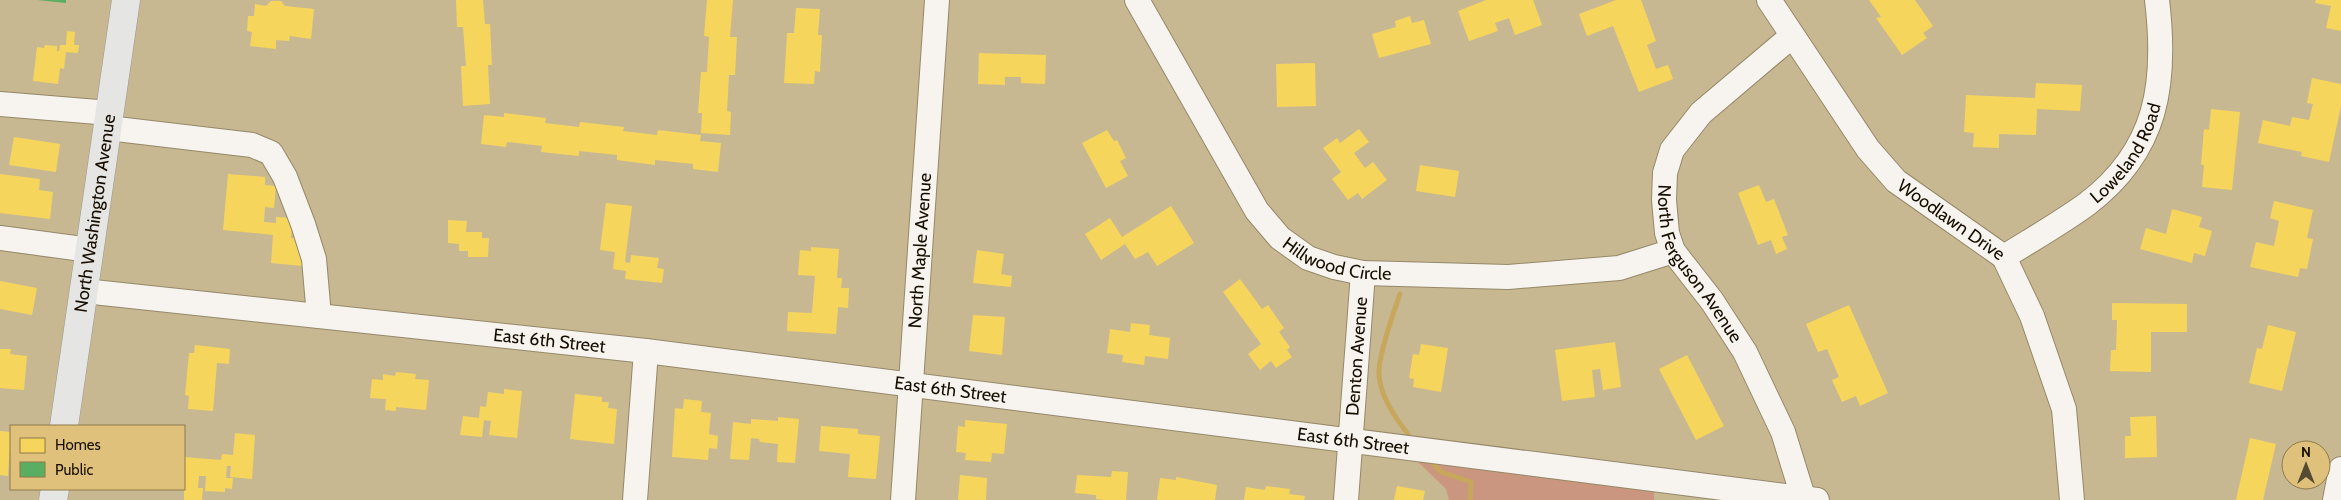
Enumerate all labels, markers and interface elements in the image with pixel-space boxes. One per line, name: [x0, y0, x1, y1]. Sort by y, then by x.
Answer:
street label: Loweland Road: [2086, 101, 2166, 208]
street label: North Washington Avenue: [70, 113, 120, 314]
street label: North Maple Avenue: [904, 172, 936, 329]
street label: Woodlawn Drive: [1893, 175, 2009, 265]
street label: North Ferguson Avenue: [1653, 184, 1747, 347]
street label: Hillwood Circle: [1278, 232, 1392, 285]
street label: Denton Avenue: [1341, 296, 1372, 417]
street label: East 6th Street: [492, 324, 607, 358]
street label: East 6th Street: [893, 372, 1008, 408]
street label: East 6th Street: [1296, 423, 1410, 459]
legend: [10, 425, 185, 490]
text: Homes: [55, 436, 101, 454]
north arrow: [2281, 440, 2331, 490]
text: N: [2301, 443, 2311, 461]
text: Public: [55, 461, 93, 479]

